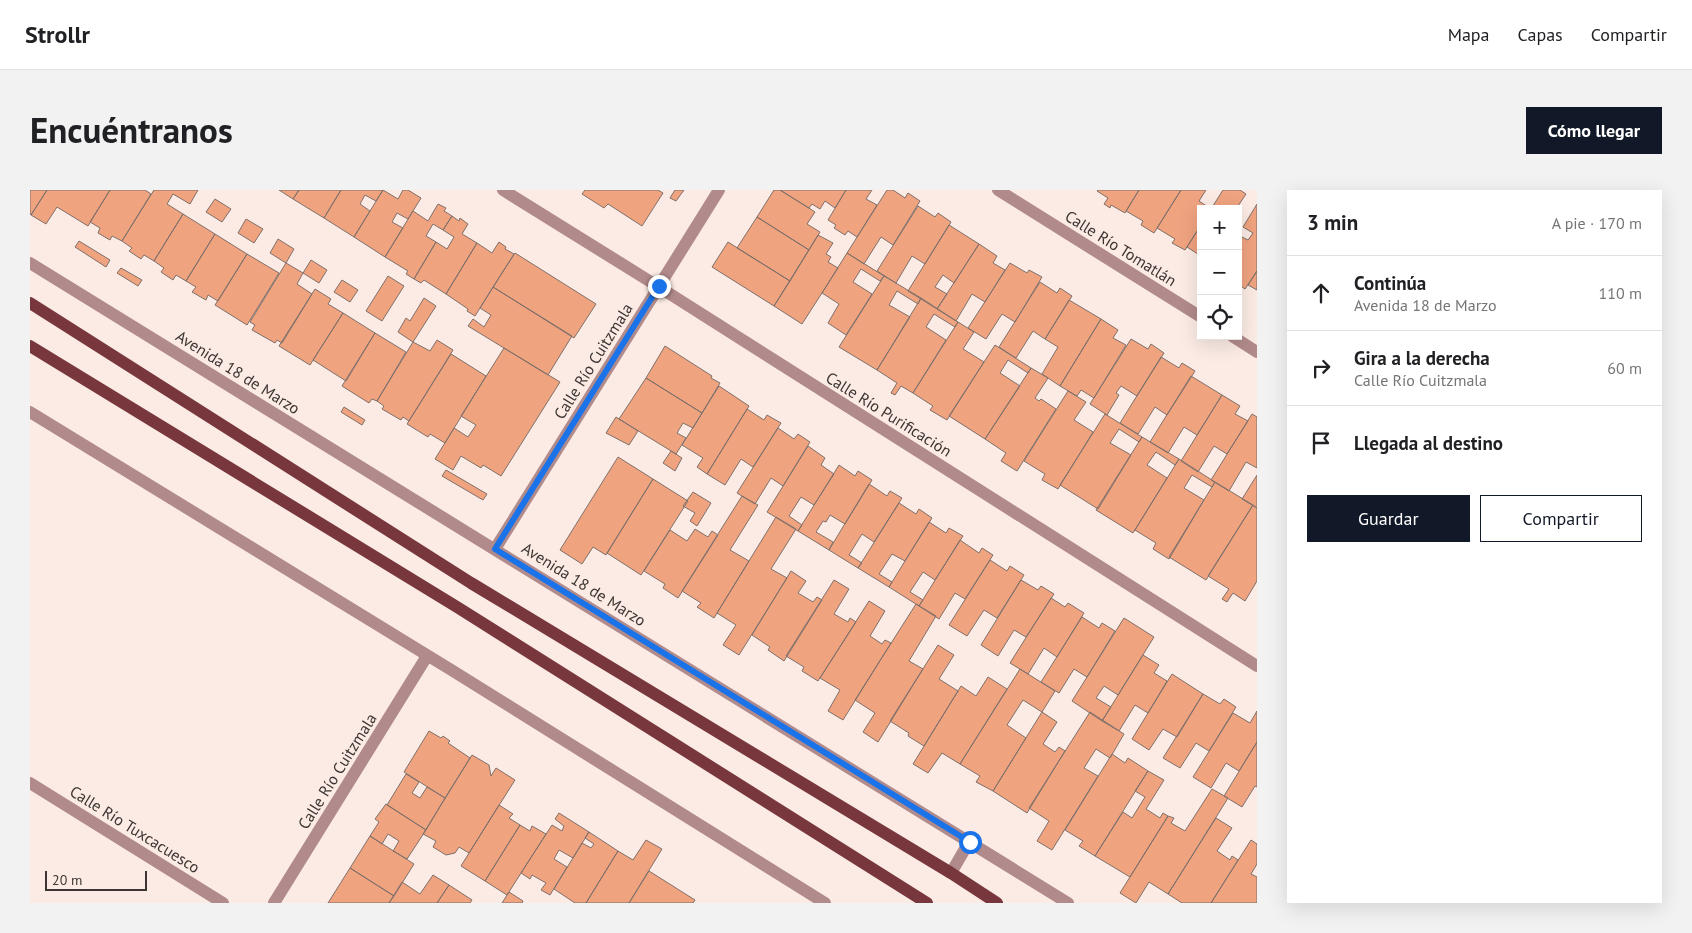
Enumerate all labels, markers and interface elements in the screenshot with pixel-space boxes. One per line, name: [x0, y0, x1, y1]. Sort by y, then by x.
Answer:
text: Strollr: [25, 19, 90, 50]
text: Mapa: [1448, 23, 1490, 46]
text: Capas: [1518, 23, 1563, 46]
text: Compartir: [1591, 23, 1667, 46]
text: Encuéntranos: [30, 107, 233, 153]
button: Cómo llegar: [1526, 107, 1662, 154]
map controls: [1197, 205, 1242, 340]
button: +: [1197, 205, 1242, 250]
street label: Calle Río Tomatlán: [1062, 206, 1180, 290]
text: 3 min: [1307, 209, 1358, 236]
text: A pie · 170 m: [1552, 213, 1642, 233]
button: −: [1197, 250, 1242, 295]
text: Continúa: [1354, 271, 1426, 295]
route end: [648, 275, 671, 298]
icon: ahead: [1307, 279, 1335, 307]
text: 110 m: [1599, 283, 1642, 303]
button: locate: [1197, 295, 1242, 340]
text: Avenida 18 de Marzo: [1354, 295, 1497, 315]
street label: Calle Río Cuitzmala: [549, 299, 637, 423]
street label: Avenida 18 de Marzo: [172, 326, 304, 418]
text: Gira a la derecha: [1354, 346, 1490, 370]
icon: right: [1307, 354, 1335, 382]
text: 60 m: [1607, 358, 1642, 378]
street label: Calle Río Purificación: [822, 367, 956, 461]
text: Calle Río Cuitzmala: [1354, 370, 1487, 390]
icon: arrive: [1307, 429, 1335, 457]
text: Llegada al destino: [1354, 431, 1503, 455]
button: Guardar: [1307, 495, 1470, 542]
button: Compartir: [1480, 495, 1642, 542]
street label: Avenida 18 de Marzo: [518, 538, 650, 630]
street label: Calle Río Cuitzmala: [293, 709, 381, 833]
street label: Calle Río Tuxcacuesco: [66, 781, 204, 877]
route start: [959, 831, 982, 854]
scale bar: [45, 868, 148, 891]
text: 20 m: [52, 871, 82, 889]

